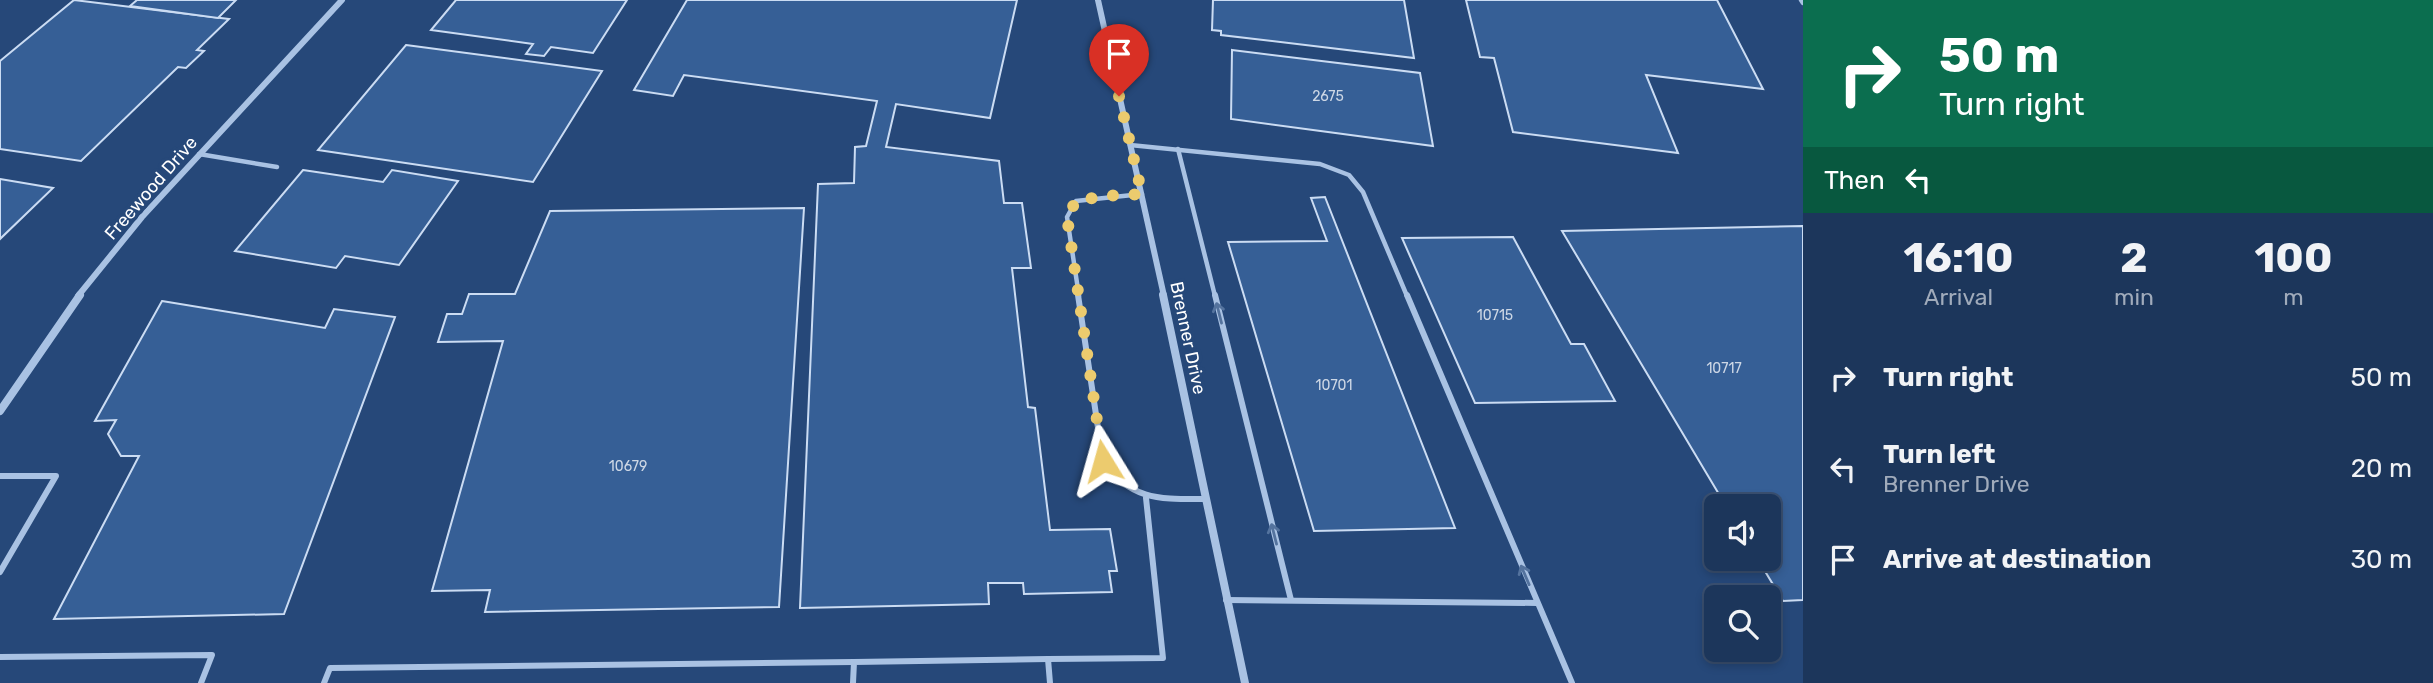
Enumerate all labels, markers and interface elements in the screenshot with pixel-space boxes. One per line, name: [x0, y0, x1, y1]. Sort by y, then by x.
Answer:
pin: [1089, 24, 1149, 96]
text: 50 m: [1939, 26, 2059, 84]
icon: right: [1824, 28, 1915, 119]
icon: arrive: [1100, 35, 1138, 73]
text: Turn right: [1939, 85, 2084, 123]
house number: 2675: [1312, 88, 1344, 105]
street label: Freewood Drive: [100, 132, 202, 244]
icon: left: [1899, 161, 1937, 199]
text: Then: [1824, 165, 1885, 196]
text: 16:10: [1904, 233, 2013, 283]
text: 2: [2120, 233, 2148, 283]
text: 100: [2254, 233, 2332, 283]
street label: Brenner Drive: [1165, 280, 1211, 396]
text: Arrival: [1924, 283, 1993, 311]
text: min: [2114, 283, 2154, 311]
text: m: [2283, 283, 2304, 311]
one-way arrow: [1212, 302, 1225, 325]
house number: 10715: [1477, 307, 1513, 324]
icon: right: [1824, 359, 1862, 397]
house number: 10717: [1706, 360, 1742, 377]
text: Turn right: [1883, 362, 2013, 393]
text: 50 m: [2351, 362, 2412, 393]
house number: 10701: [1316, 377, 1352, 394]
position arrow: [1066, 424, 1140, 498]
text: Turn left: [1883, 439, 1995, 470]
icon: left: [1824, 450, 1862, 488]
text: 20 m: [2351, 453, 2412, 484]
house number: 10679: [609, 458, 647, 475]
text: Brenner Drive: [1883, 470, 2030, 498]
map controls: [1704, 494, 1781, 662]
button: sound: [1704, 494, 1781, 571]
one-way arrow: [1267, 523, 1280, 546]
icon: arrive: [1824, 541, 1862, 579]
text: Arrive at destination: [1883, 544, 2151, 575]
text: 30 m: [2350, 544, 2412, 575]
one-way arrow: [1518, 565, 1531, 586]
button: search: [1704, 585, 1781, 662]

